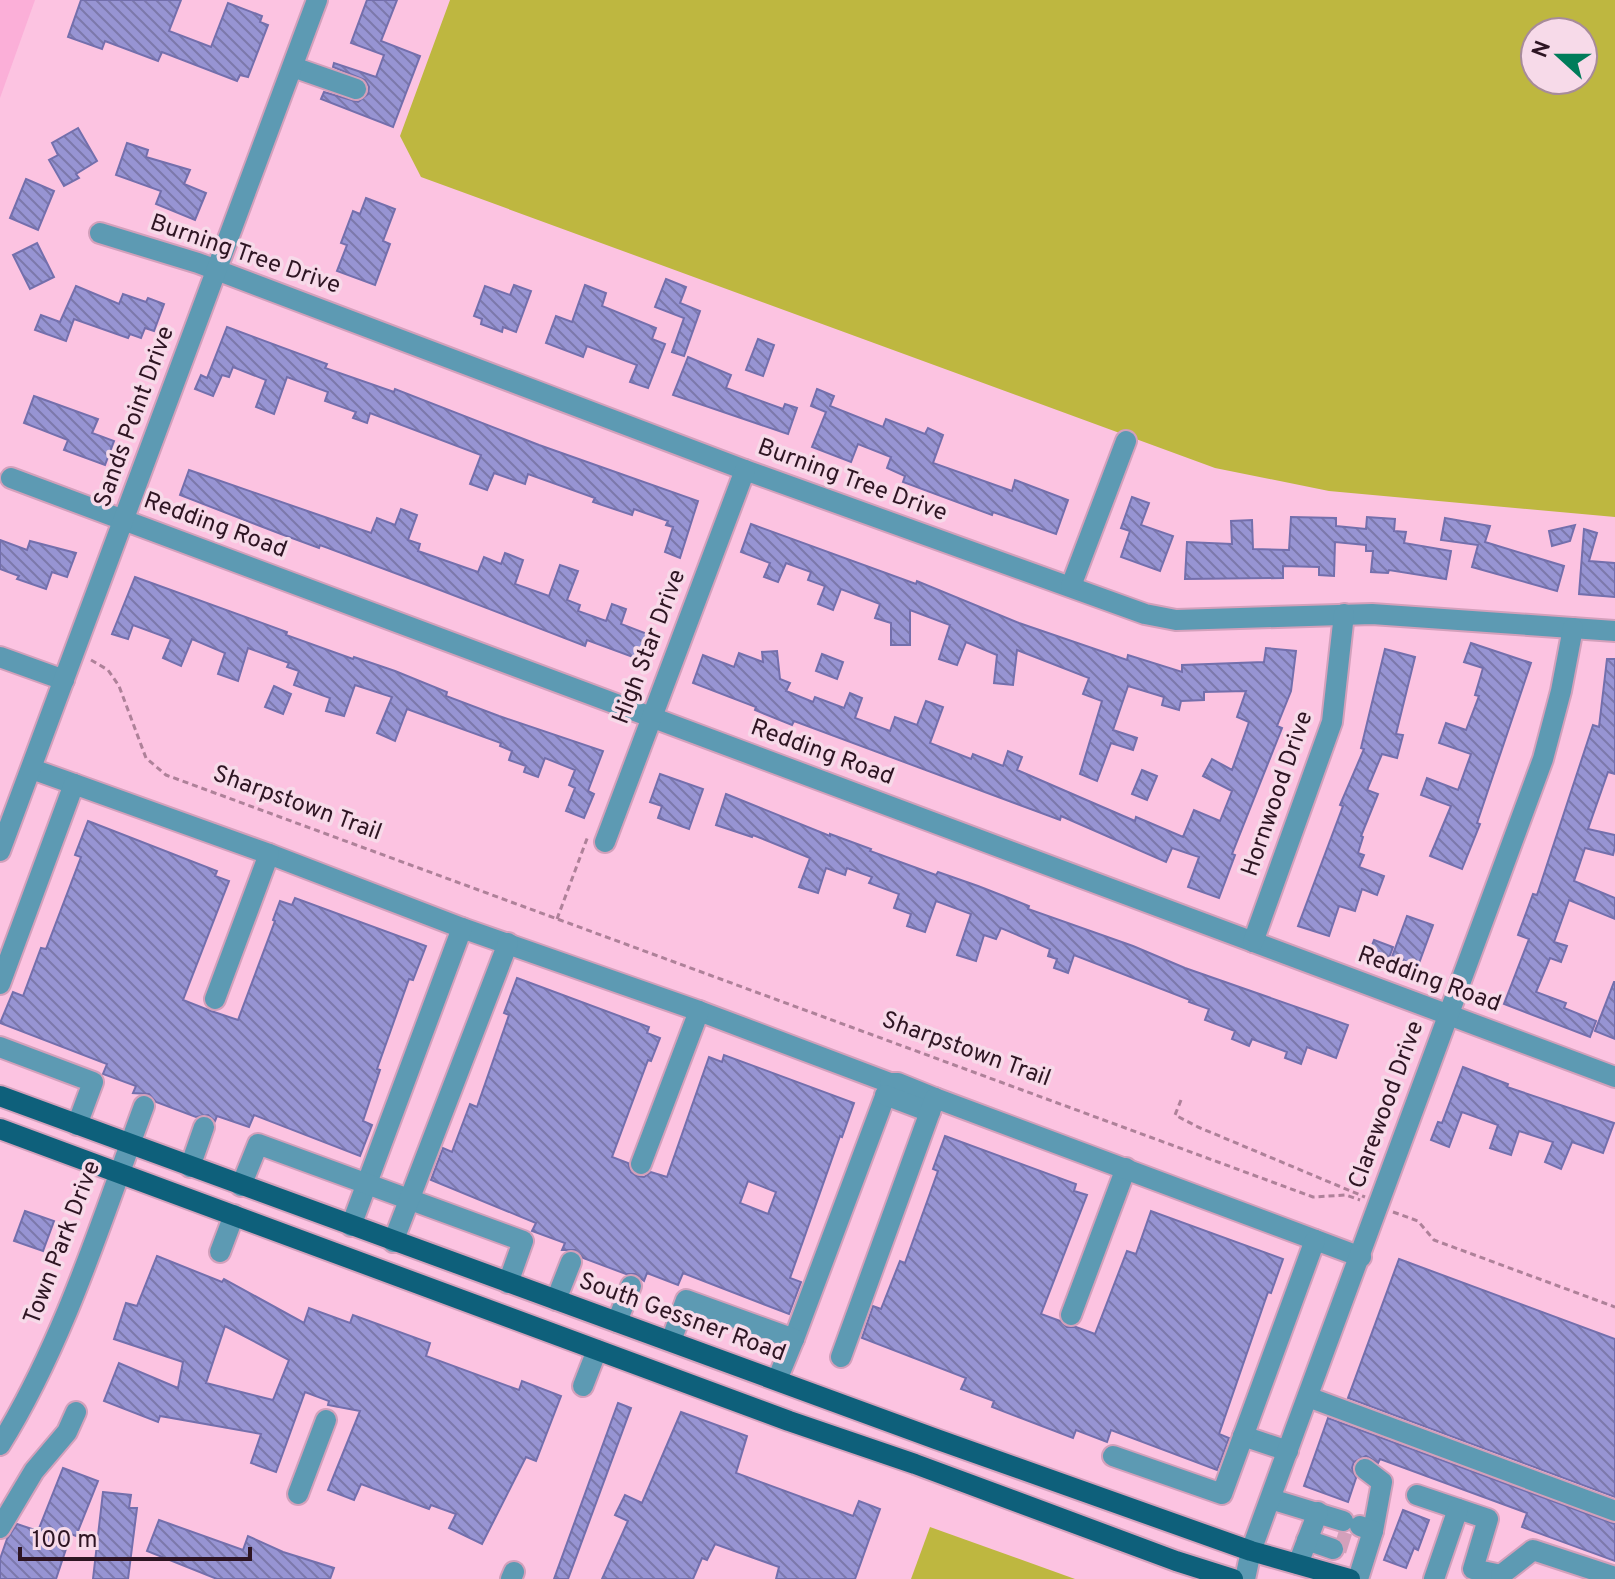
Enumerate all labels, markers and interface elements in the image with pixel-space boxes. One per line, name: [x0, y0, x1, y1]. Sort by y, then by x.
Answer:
north arrow: [1519, 16, 1599, 96]
text: N: [1527, 38, 1558, 62]
street label: Burning Tree Drive: [146, 208, 344, 302]
street label: Sands Point Drive: [88, 322, 182, 512]
street label: Burning Tree Drive: [753, 433, 951, 529]
street label: Redding Road: [139, 486, 291, 566]
street label: High Star Drive: [607, 565, 693, 729]
street label: Hornwood Drive: [1236, 707, 1320, 881]
street label: Redding Road: [746, 713, 898, 793]
street label: Sharpstown Trail: [208, 760, 386, 848]
street label: Redding Road: [1353, 940, 1505, 1020]
street label: Sharpstown Trail: [877, 1006, 1055, 1094]
street label: Clarewood Drive: [1343, 1017, 1431, 1193]
street label: Town Park Drive: [18, 1157, 108, 1329]
street label: South Gessner Road: [575, 1267, 789, 1369]
scale bar: [20, 1511, 250, 1561]
text: 100 m: [32, 1526, 98, 1556]

